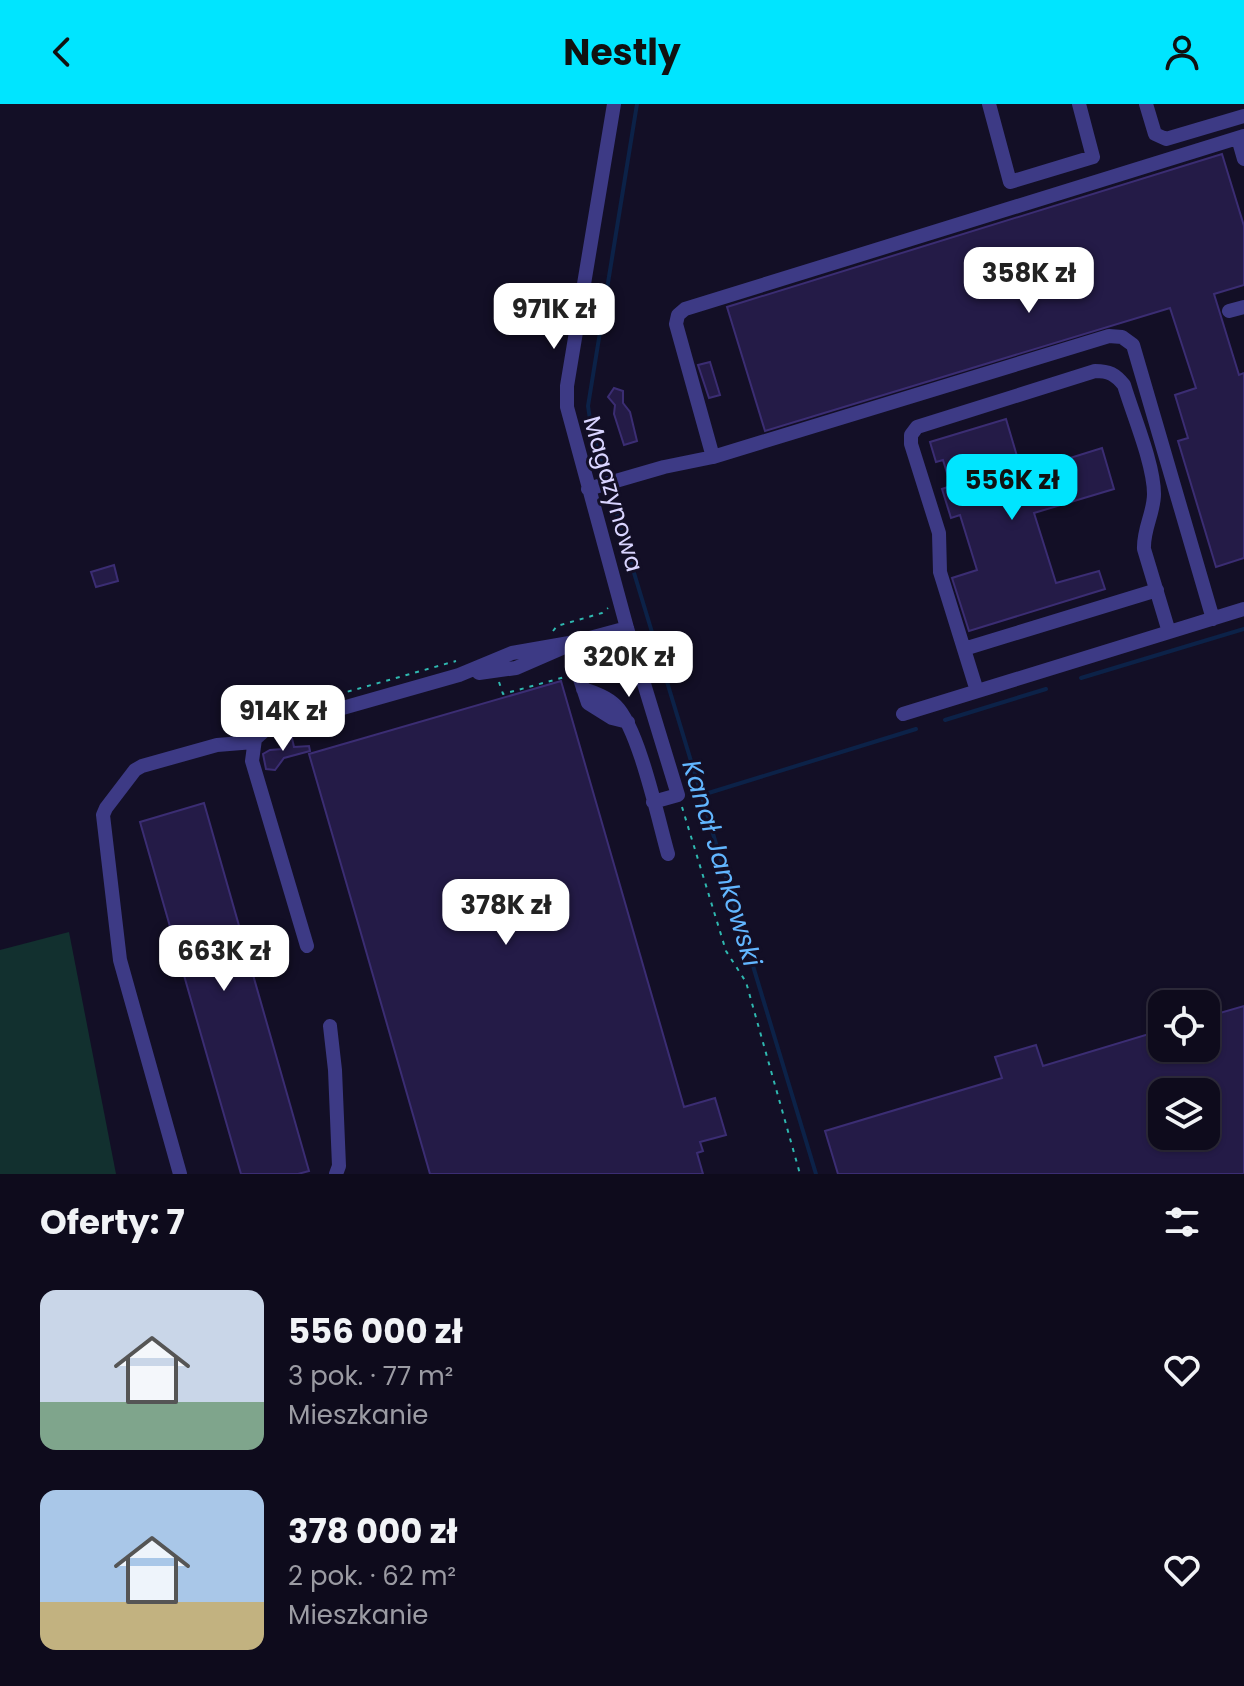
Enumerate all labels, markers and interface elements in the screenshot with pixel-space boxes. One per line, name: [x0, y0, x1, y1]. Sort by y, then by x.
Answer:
text: Nestly: [563, 27, 681, 78]
icon: back: [40, 30, 84, 74]
icon: person: [1160, 30, 1204, 74]
pin: 358K zł: [955, 247, 1103, 315]
text: 358K zł: [982, 255, 1076, 291]
pin: 971K zł: [480, 283, 628, 351]
text: 971K zł: [512, 291, 596, 327]
street label: Magazynowa: [576, 412, 651, 576]
pin: 556K zł: [938, 454, 1086, 522]
text: 556K zł: [964, 462, 1060, 498]
pin: 320K zł: [555, 631, 703, 699]
text: 320K zł: [583, 639, 675, 675]
pin: 914K zł: [209, 685, 357, 753]
text: 914K zł: [239, 693, 327, 729]
water label: Kanał Jankowski: [673, 755, 771, 971]
pin: 378K zł: [432, 879, 580, 947]
text: 378K zł: [460, 887, 552, 923]
pin: 663K zł: [150, 925, 298, 993]
text: 663K zł: [177, 933, 271, 969]
map controls: [1148, 990, 1220, 1150]
button: locate: [1148, 990, 1220, 1062]
button: layers: [1148, 1078, 1220, 1150]
text: Oferty: 7: [40, 1198, 185, 1246]
icon: filters: [1160, 1200, 1204, 1244]
text: 556 000 zł: [288, 1307, 463, 1355]
icon: home: [104, 1322, 200, 1418]
icon: heart: [1160, 1348, 1204, 1392]
text: 3 pok. · 77 m²: [288, 1358, 453, 1394]
text: Mieszkanie: [288, 1397, 428, 1433]
text: 378 000 zł: [288, 1507, 458, 1555]
icon: home: [104, 1522, 200, 1618]
icon: heart: [1160, 1548, 1204, 1592]
text: 2 pok. · 62 m²: [288, 1558, 456, 1594]
text: Mieszkanie: [288, 1597, 428, 1633]

